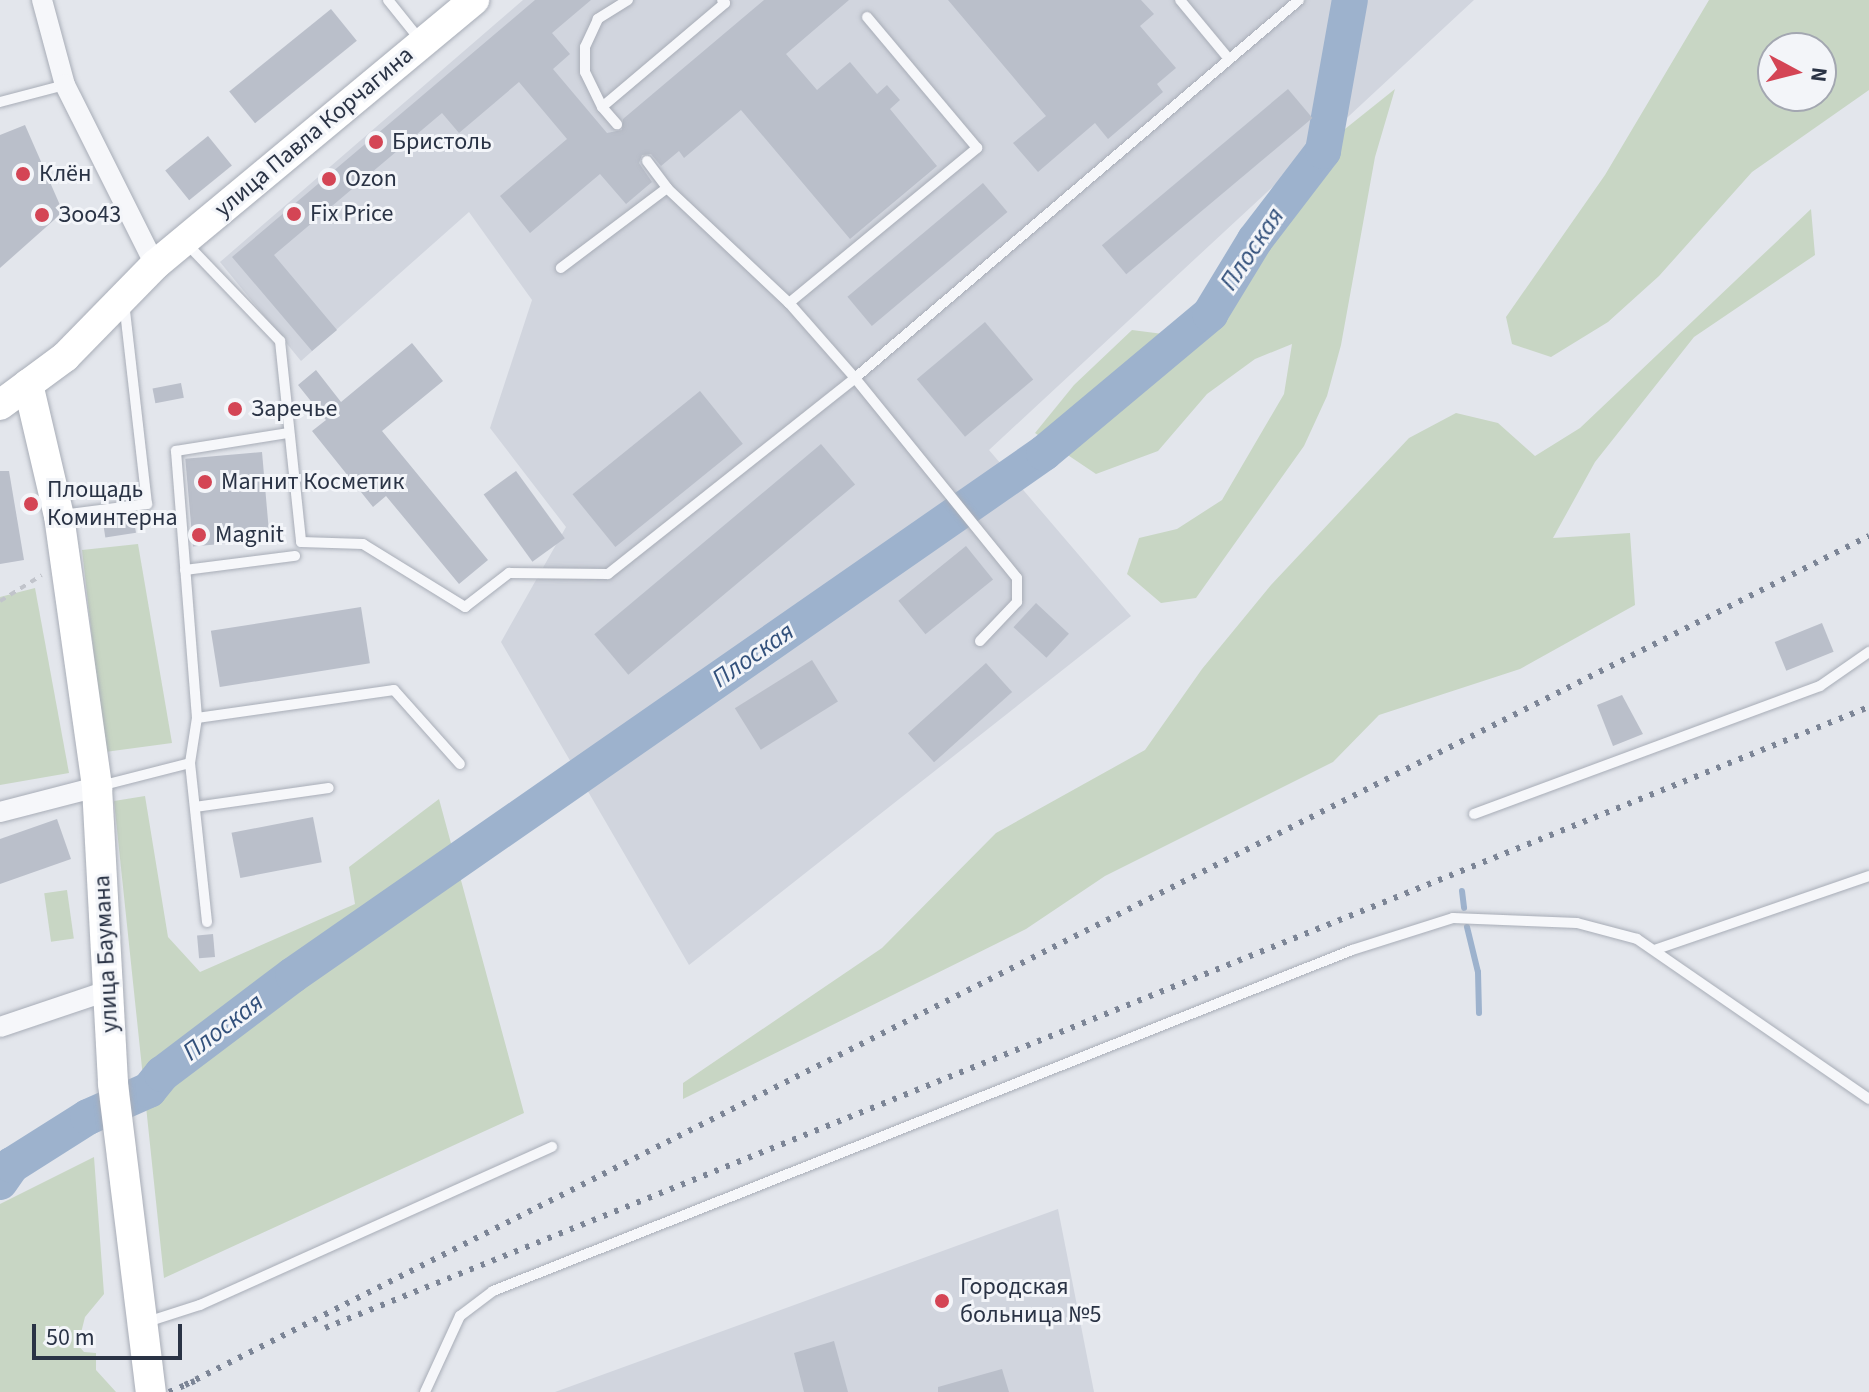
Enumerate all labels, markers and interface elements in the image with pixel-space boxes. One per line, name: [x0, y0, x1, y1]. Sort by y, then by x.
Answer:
north arrow: [1757, 32, 1837, 112]
street label: улица Павла Корчагина: [209, 40, 419, 224]
text: N: [1802, 65, 1836, 84]
place label: Бристоль: [392, 128, 492, 156]
marker: Бристоль: [367, 133, 385, 151]
place label: Клён: [39, 160, 92, 188]
marker: Клён: [14, 165, 32, 183]
place label: Ozon: [345, 165, 397, 193]
marker: Ozon: [320, 170, 338, 188]
place label: Fix Price: [310, 200, 393, 228]
place label: Зоо43: [58, 201, 121, 229]
water label: Плоская: [1213, 202, 1291, 296]
marker: Fix Price: [285, 205, 303, 223]
marker: Зоо43: [33, 206, 51, 224]
place label: Заречье: [251, 395, 337, 423]
marker: Заречье: [226, 400, 244, 418]
place label: Магнит Косметик: [221, 468, 404, 496]
marker: Магнит Косметик: [196, 473, 214, 491]
place label: Площадь Коминтерна: [47, 476, 177, 532]
marker: Площадь Коминтерна: [22, 495, 40, 513]
place label: Magnit: [215, 521, 284, 549]
marker: Magnit: [190, 526, 208, 544]
water label: Плоская: [706, 616, 800, 694]
street label: улица Баумана: [87, 874, 125, 1034]
water label: Плоская: [177, 987, 269, 1067]
place label: Городская больница №5: [960, 1273, 1101, 1329]
marker: Городская больница №5: [931, 1290, 953, 1312]
scale bar: [36, 1308, 186, 1358]
text: 50 m: [46, 1320, 95, 1355]

